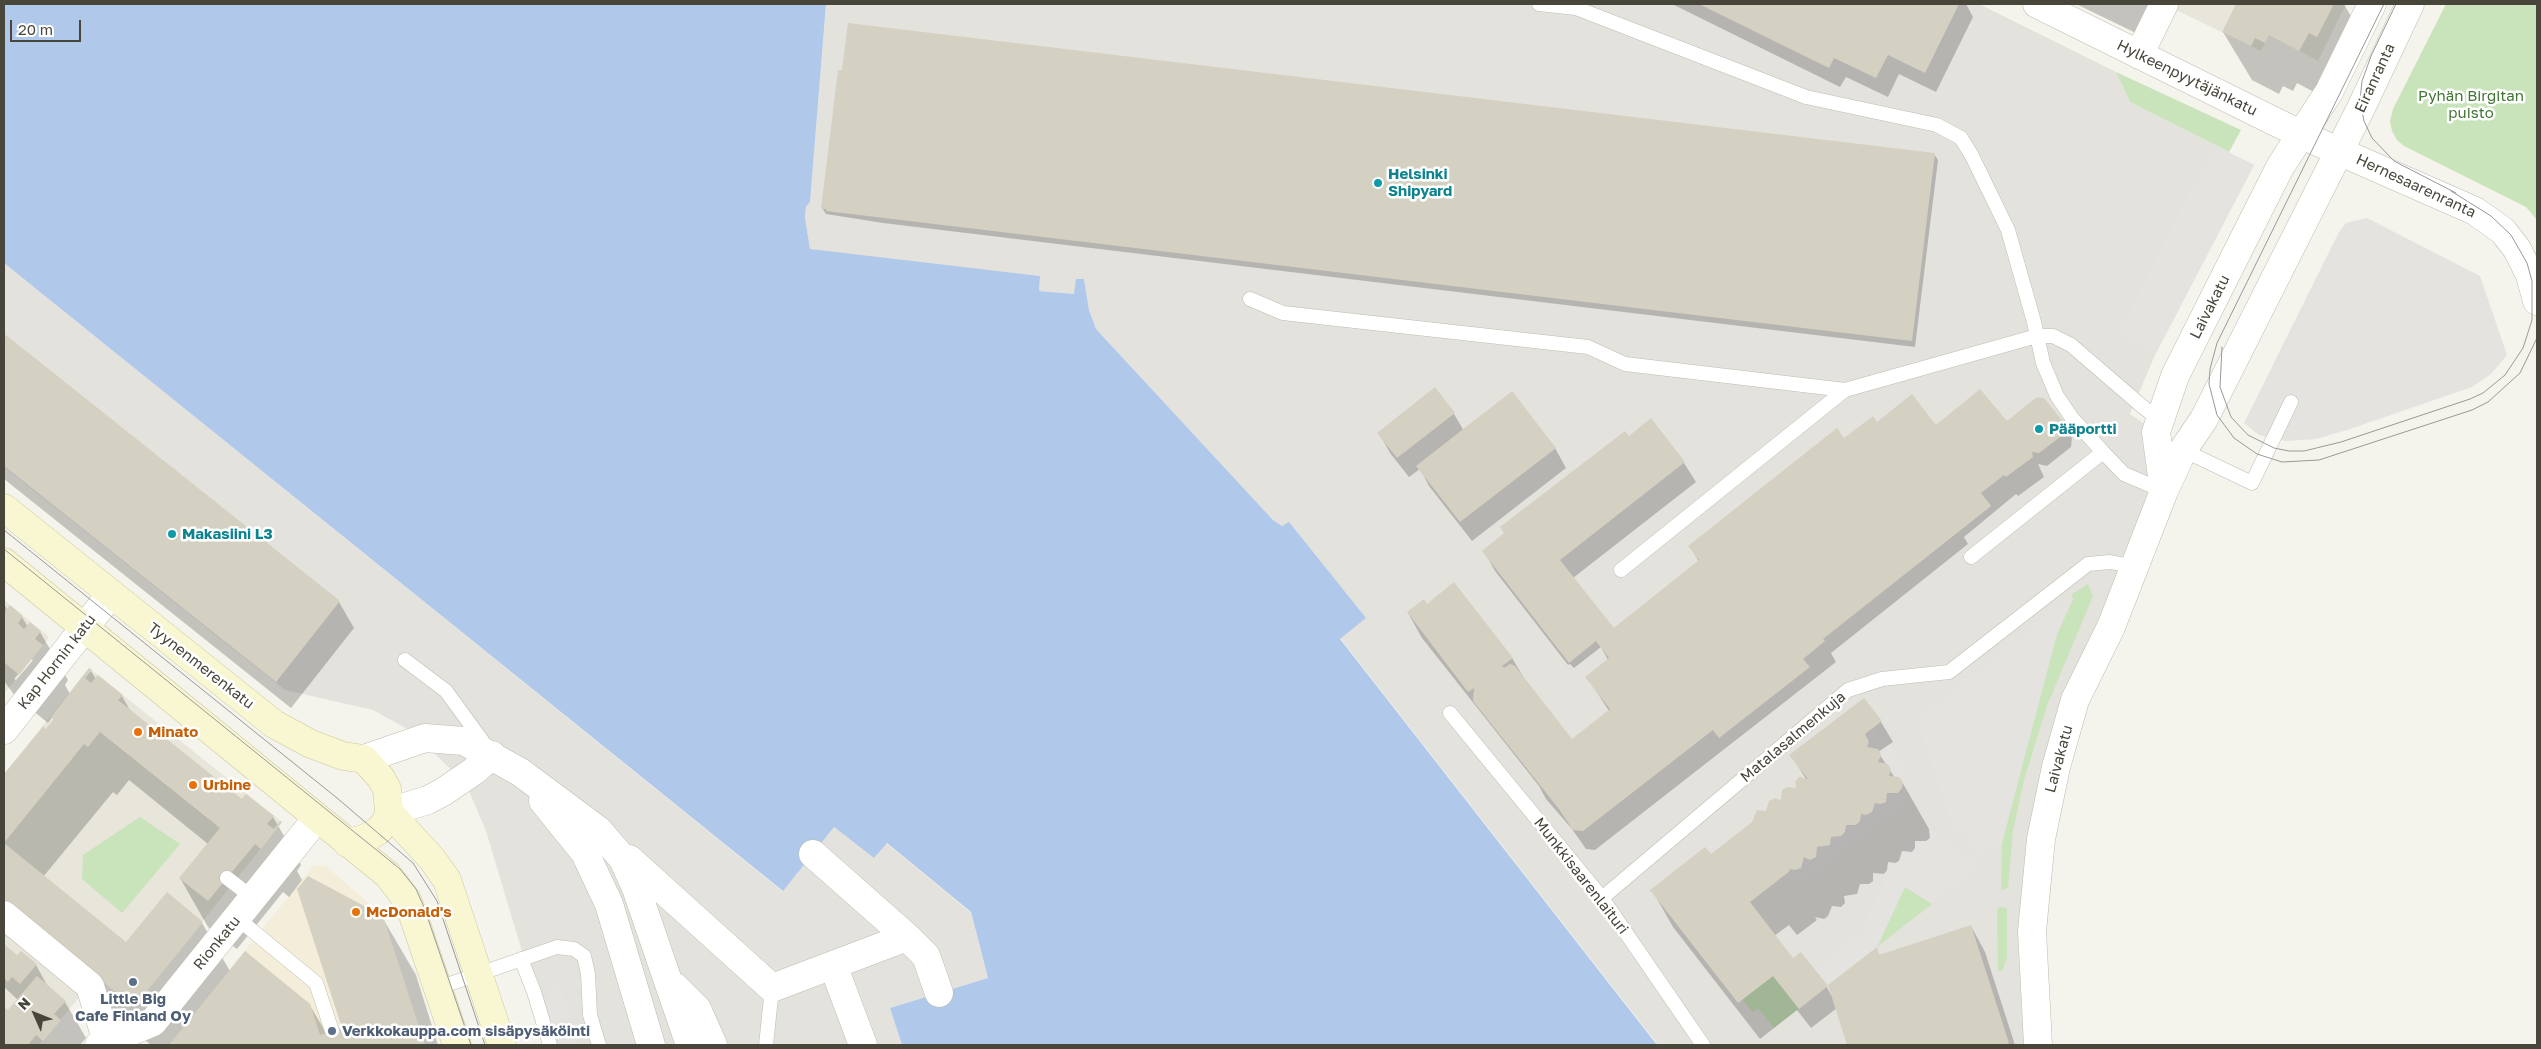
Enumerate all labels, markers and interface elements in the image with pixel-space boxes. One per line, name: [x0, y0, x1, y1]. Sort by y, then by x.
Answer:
scale bar: [12, 10, 84, 42]
text: 20 m: [18, 20, 53, 38]
street label: Hylkeenpyytäjänkatu: [2114, 36, 2260, 120]
street label: Eiranranta: [2351, 41, 2399, 115]
park label: Pyhän Birgitan puisto: [2418, 87, 2524, 122]
street label: Hernesaarenranta: [2353, 150, 2479, 222]
place label: Helsinki Shipyard: [1388, 165, 1452, 200]
marker: Helsinki Shipyard: [1372, 177, 1384, 189]
street label: Laivakatu: [2186, 272, 2234, 342]
place label: Pääportti: [2049, 420, 2117, 438]
marker: Pääportti: [2033, 423, 2045, 435]
place label: Makasiini L3: [182, 525, 273, 543]
marker: Makasiini L3: [166, 528, 178, 540]
street label: Kap Hornin katu: [14, 611, 100, 713]
street label: Tyynenmerenkatu: [144, 619, 258, 713]
street label: Matalasalmenkuja: [1737, 688, 1849, 786]
place label: Minato: [148, 723, 198, 741]
street label: Laivakatu: [2041, 723, 2077, 795]
marker: Minato: [132, 726, 144, 738]
place label: Urbine: [203, 776, 251, 794]
marker: Urbine: [187, 779, 199, 791]
street label: Munkkisaarenlaituri: [1530, 814, 1632, 938]
place label: McDonald's: [366, 903, 452, 921]
marker: McDonald's: [350, 906, 362, 918]
street label: Rionkatu: [190, 912, 244, 974]
marker: Little Big Cafe Finland Oy: [127, 976, 139, 988]
north arrow: [10, 989, 60, 1039]
place label: Little Big Cafe Finland Oy: [75, 990, 191, 1025]
text: N: [14, 994, 34, 1013]
place label: Verkkokauppa.com sisäpysäköinti: [342, 1022, 590, 1040]
marker: Verkkokauppa.com sisäpysäköinti: [326, 1025, 338, 1037]

